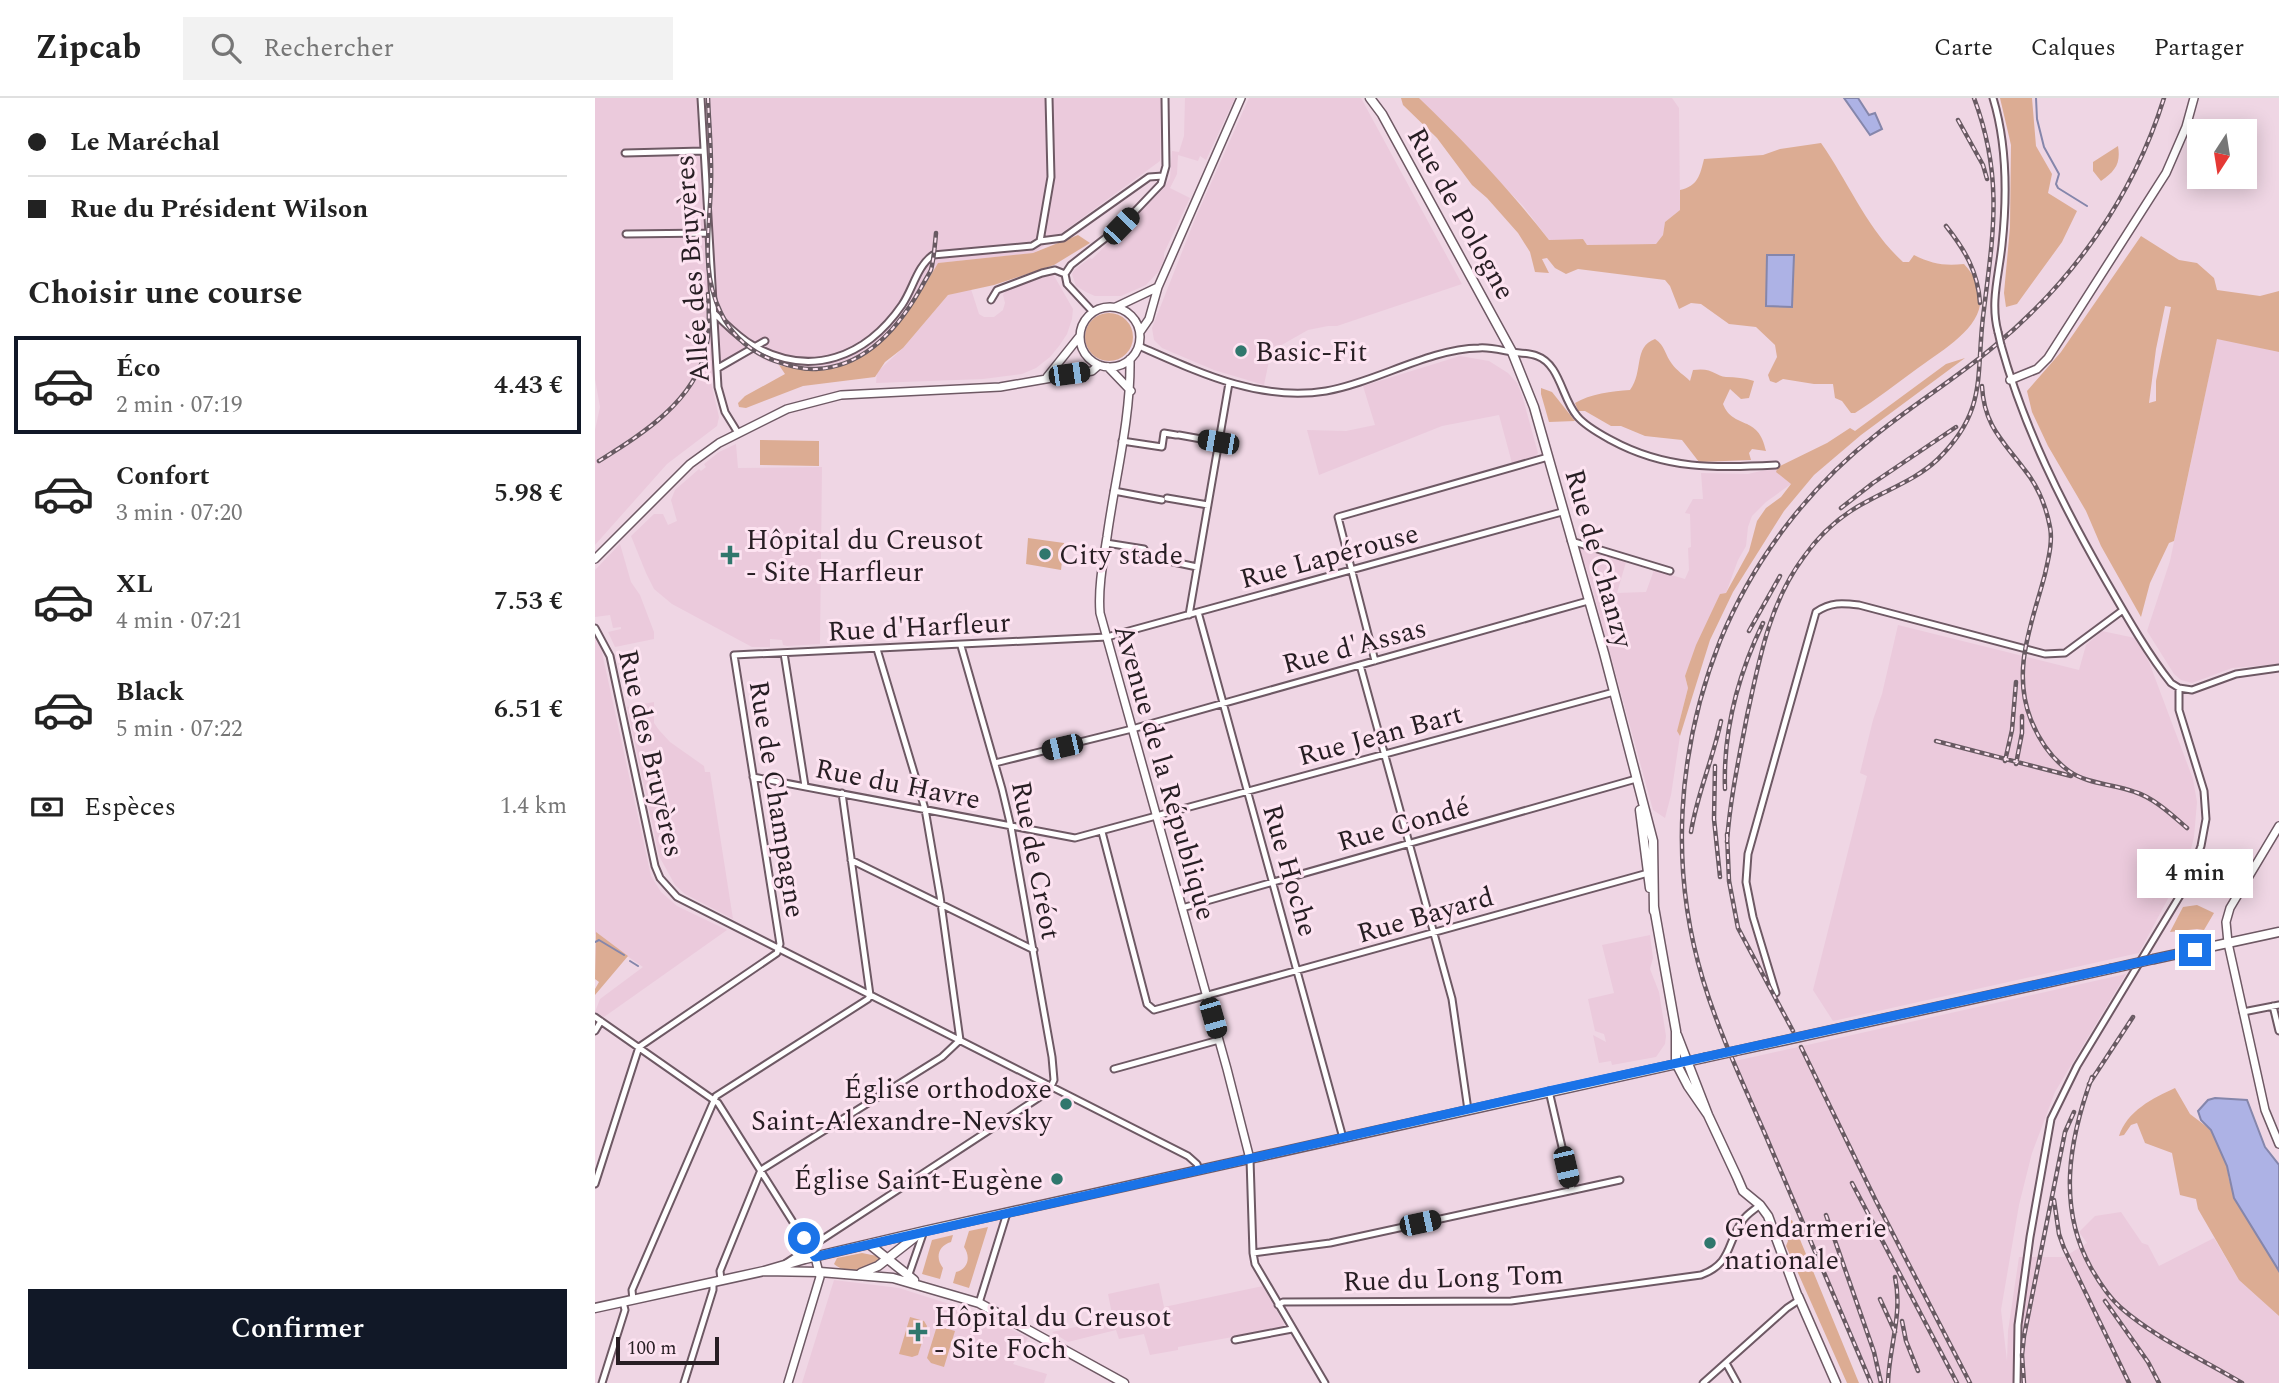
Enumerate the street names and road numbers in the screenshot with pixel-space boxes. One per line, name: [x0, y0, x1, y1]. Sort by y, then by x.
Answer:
street label: Rue de Pologne: [1395, 120, 1526, 308]
street label: Allée des Bruyères: [663, 153, 722, 384]
street label: Rue de Chanzy: [1552, 464, 1645, 654]
street label: Rue Lapérouse: [1235, 512, 1423, 601]
street label: Rue d'Harfleur: [826, 601, 1012, 654]
street label: Rue d'Assas: [1277, 607, 1431, 686]
street label: Avenue de la République: [1102, 620, 1227, 925]
street label: Rue des Bruyères: [606, 645, 695, 861]
street label: Rue de Champagne: [737, 678, 816, 921]
street label: Rue Jean Bart: [1293, 693, 1468, 778]
street label: Rue du Havre: [811, 747, 984, 822]
street label: Rue de Créot: [999, 777, 1072, 943]
street label: Rue Condé: [1332, 785, 1475, 864]
street label: Rue Hoche: [1250, 799, 1329, 942]
street label: Rue Bayard: [1352, 875, 1499, 955]
street label: Rue du Long Tom: [1342, 1253, 1564, 1304]

